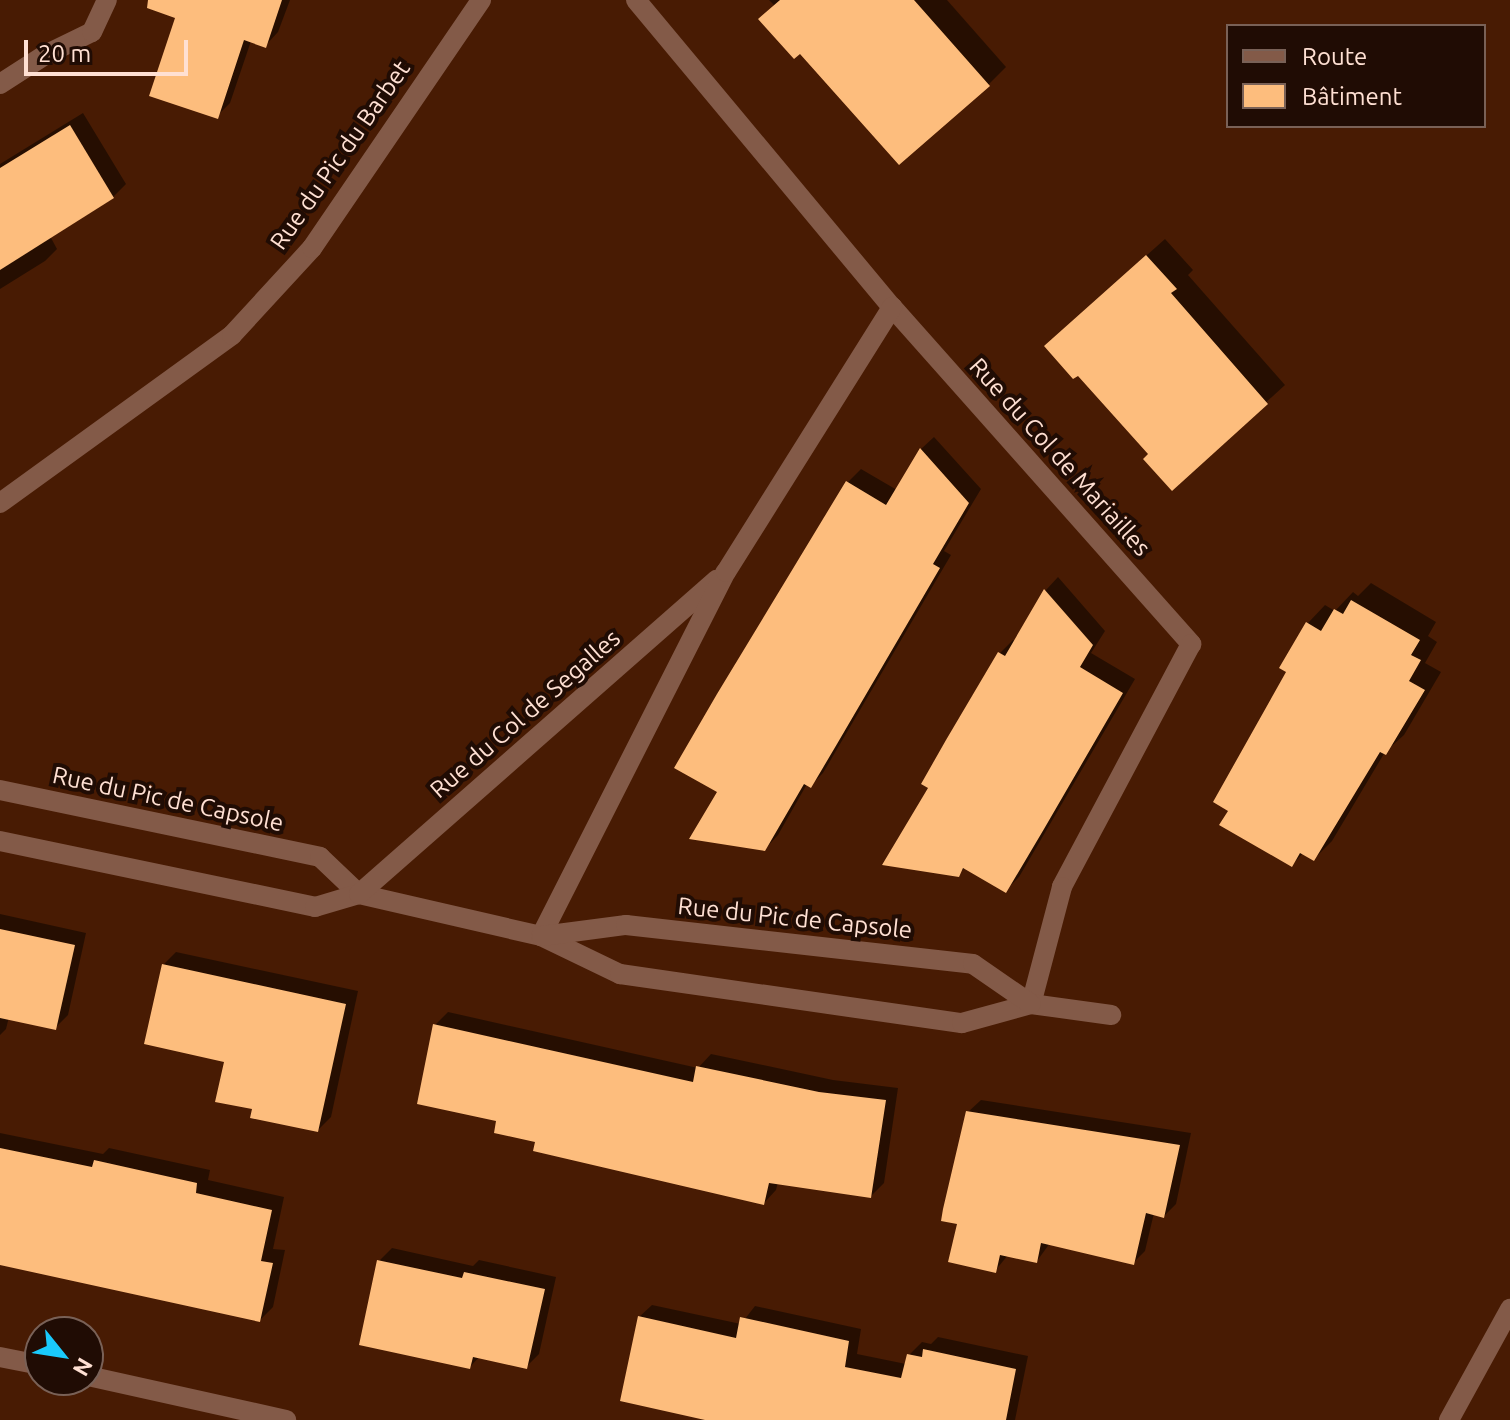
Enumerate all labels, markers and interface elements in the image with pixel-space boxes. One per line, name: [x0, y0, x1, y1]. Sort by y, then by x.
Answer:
scale bar: [28, 24, 192, 74]
legend: [1226, 24, 1486, 128]
text: 20 m: [38, 40, 91, 67]
text: Route: [1302, 43, 1367, 70]
street label: Rue du Pic du Barbet: [264, 55, 416, 255]
text: Bâtiment: [1302, 83, 1402, 110]
street label: Rue du Col de Mariailles: [963, 352, 1157, 562]
street label: Rue du Col de Segalles: [424, 624, 626, 804]
street label: Rue du Pic de Capsole: [50, 760, 286, 838]
street label: Rue du Pic de Capsole: [676, 891, 914, 945]
north arrow: [24, 1316, 104, 1396]
text: N: [69, 1354, 98, 1381]

